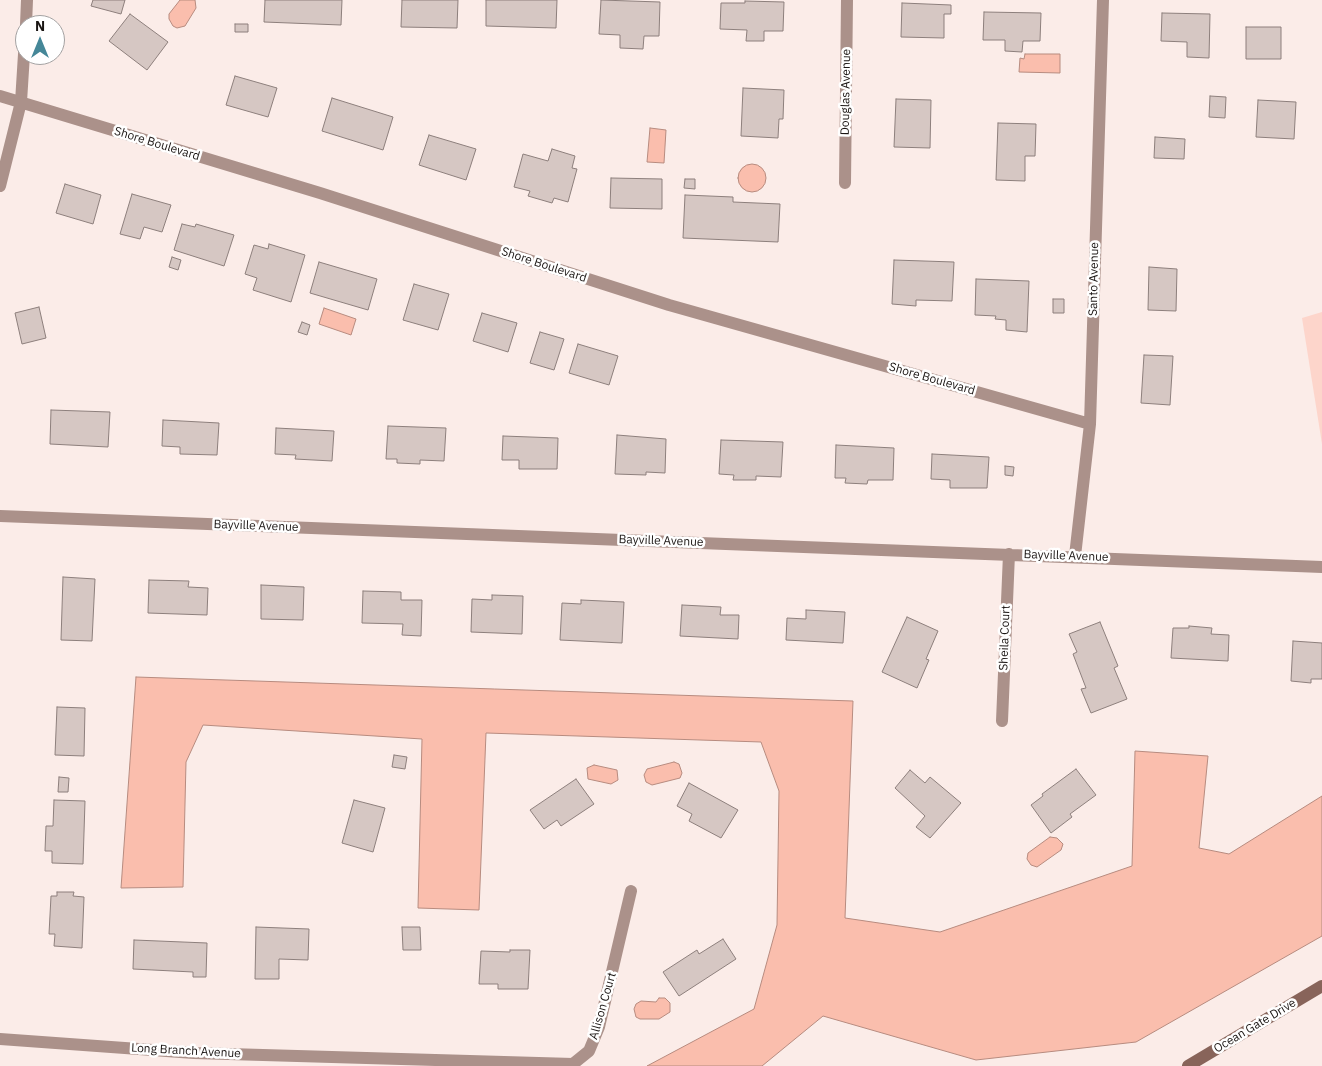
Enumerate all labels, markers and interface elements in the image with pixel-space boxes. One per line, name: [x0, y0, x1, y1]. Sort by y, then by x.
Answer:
north arrow: [15, 15, 65, 65]
text: N: [35, 17, 45, 35]
street label: Douglas Avenue: [838, 49, 854, 135]
street label: Shore Boulevard: [112, 124, 202, 164]
street label: Santo Avenue: [1086, 242, 1102, 316]
street label: Shore Boulevard: [500, 244, 588, 286]
street label: Shore Boulevard: [887, 360, 977, 398]
street label: Bayville Avenue: [213, 517, 299, 535]
street label: Bayville Avenue: [618, 532, 704, 550]
street label: Bayville Avenue: [1023, 547, 1109, 565]
street label: Sheila Court: [997, 605, 1013, 671]
street label: Allison Court: [587, 971, 619, 1041]
street label: Ocean Gate Drive: [1211, 996, 1299, 1056]
street label: Long Branch Avenue: [131, 1041, 241, 1061]

